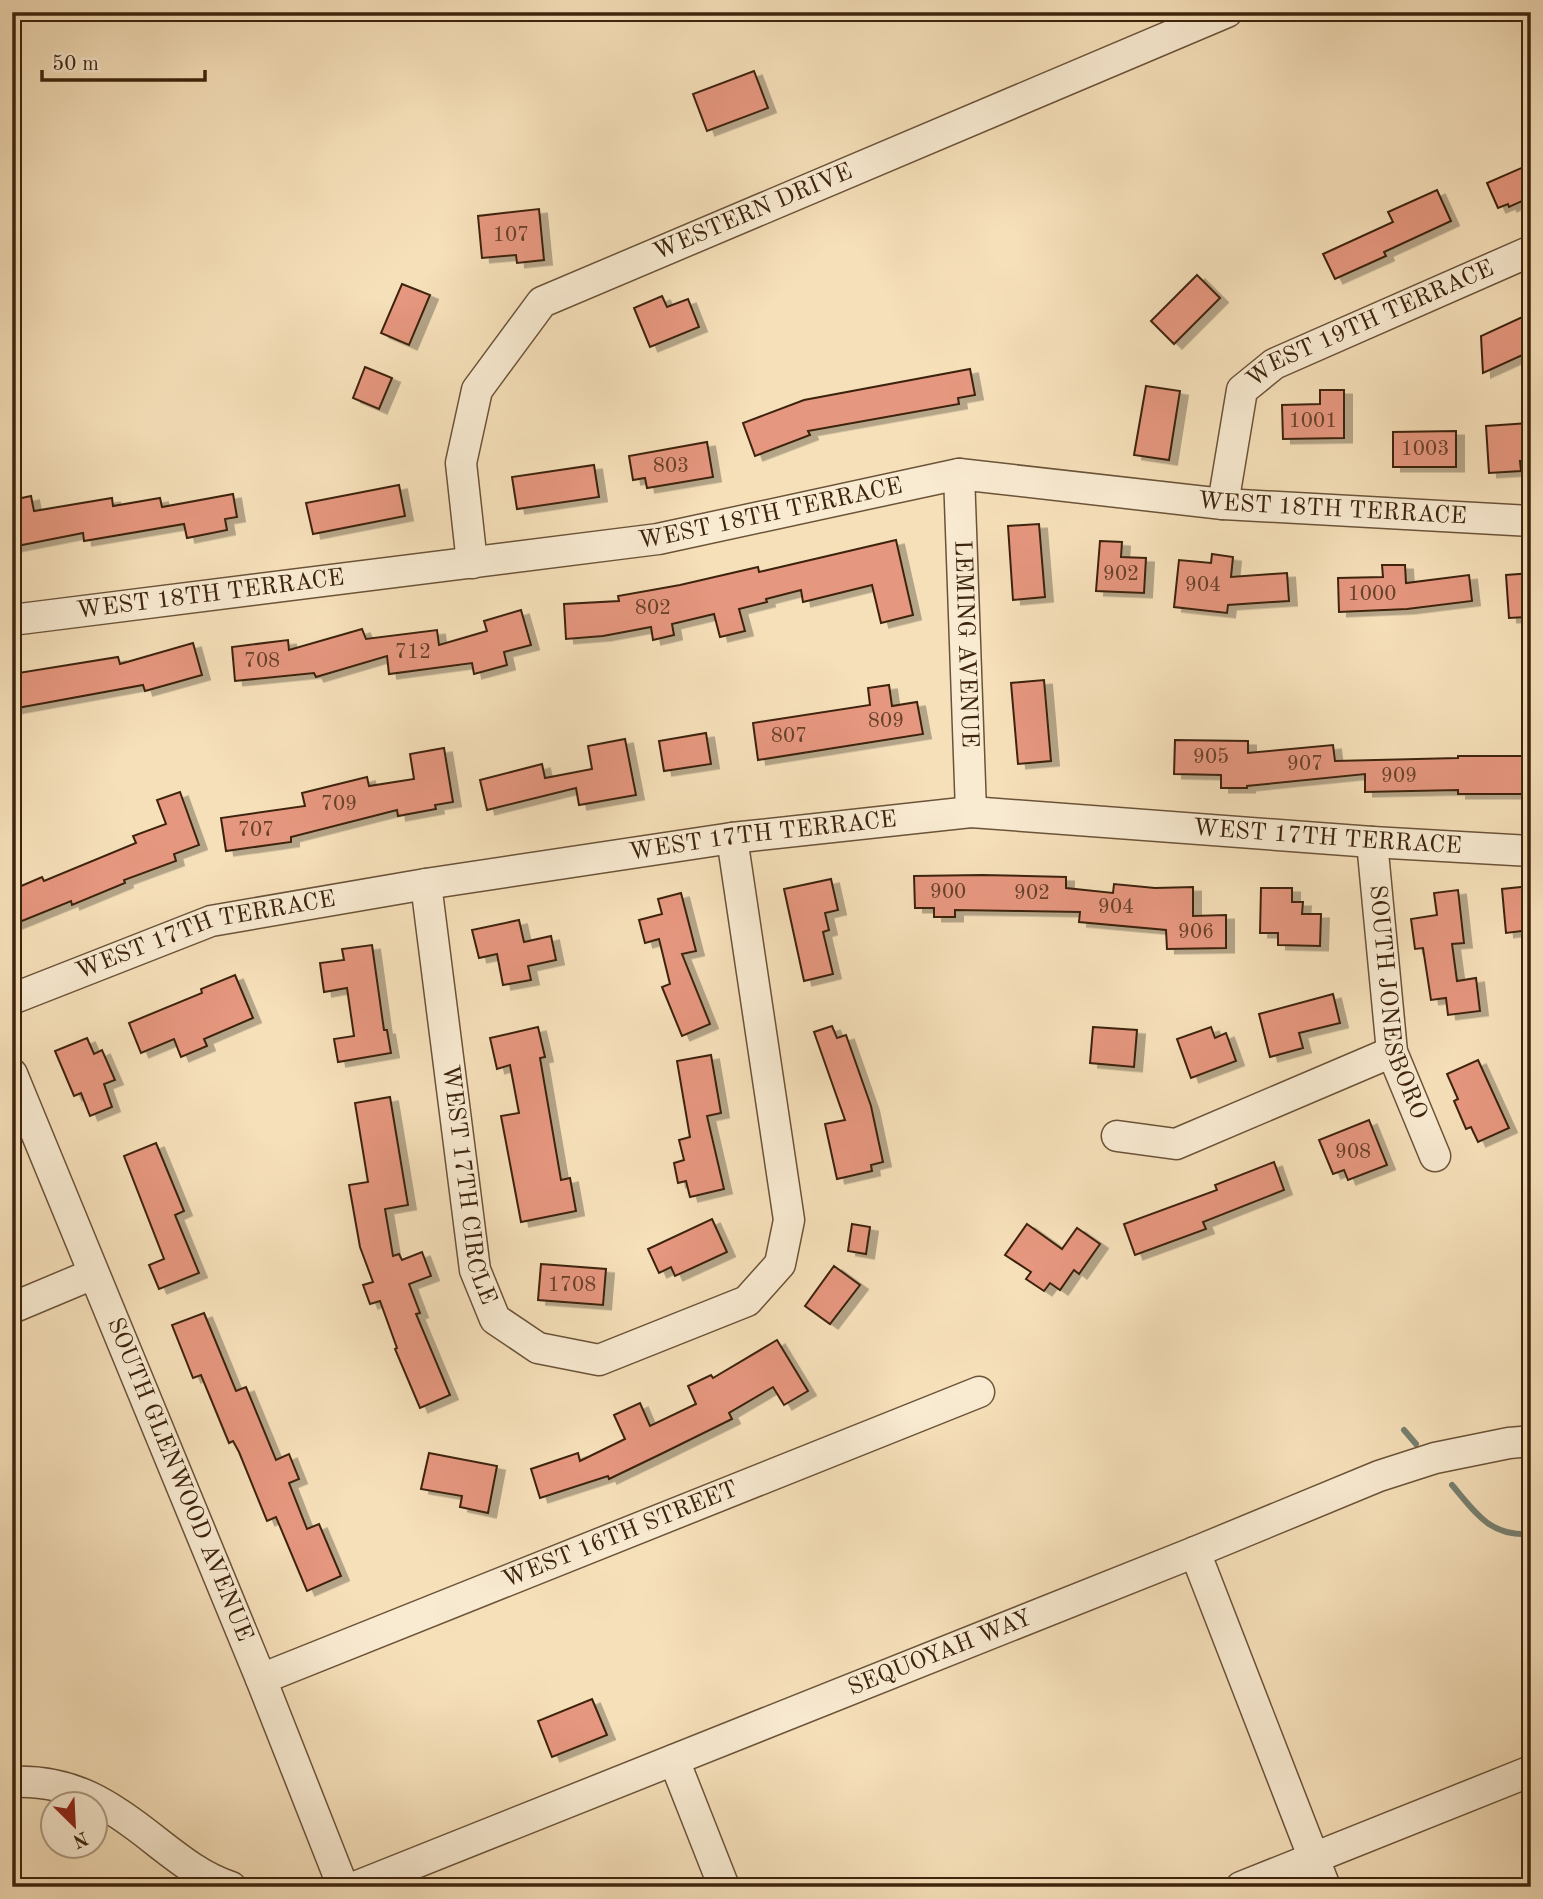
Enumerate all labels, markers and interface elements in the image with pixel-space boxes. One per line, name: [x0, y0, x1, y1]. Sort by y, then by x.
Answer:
scale bar: [42, 38, 205, 82]
text: 50 m: [52, 54, 99, 75]
street label: WESTERN DRIVE: [650, 160, 856, 265]
house number: 107: [493, 225, 529, 246]
street label: WEST 19TH TERRACE: [1243, 257, 1498, 393]
house number: 1001: [1289, 411, 1337, 432]
house number: 1003: [1401, 439, 1449, 460]
house number: 803: [653, 456, 689, 477]
street label: WEST 18TH TERRACE: [637, 475, 905, 553]
street label: WEST 18TH TERRACE: [1196, 489, 1467, 529]
street label: LEMING AVENUE: [949, 540, 981, 748]
house number: 902: [1103, 564, 1139, 585]
street label: WEST 18TH TERRACE: [75, 566, 346, 624]
house number: 904: [1185, 575, 1221, 596]
house number: 1000: [1348, 584, 1396, 605]
house number: 802: [635, 598, 671, 619]
house number: 712: [395, 642, 431, 663]
house number: 708: [244, 651, 280, 672]
house number: 809: [868, 711, 904, 732]
house number: 807: [771, 726, 807, 747]
house number: 905: [1193, 747, 1229, 768]
house number: 907: [1287, 754, 1323, 775]
house number: 909: [1381, 766, 1417, 787]
house number: 709: [321, 794, 357, 815]
street label: WEST 17TH TERRACE: [627, 808, 898, 865]
street label: WEST 17TH TERRACE: [1192, 817, 1462, 859]
house number: 707: [238, 820, 274, 841]
house number: 900: [930, 882, 966, 903]
house number: 902: [1014, 883, 1050, 904]
street label: SOUTH JONESBORO: [1364, 884, 1431, 1123]
street label: WEST 17TH TERRACE: [73, 888, 337, 985]
house number: 904: [1098, 897, 1134, 918]
house number: 906: [1178, 922, 1214, 943]
street label: WEST 17TH CIRCLE: [437, 1063, 500, 1308]
house number: 908: [1335, 1142, 1371, 1163]
house number: 1708: [548, 1275, 596, 1296]
street label: SOUTH GLENWOOD AVENUE: [102, 1315, 256, 1645]
street label: WEST 16TH STREET: [499, 1478, 741, 1593]
street label: SEQUOYAH WAY: [845, 1606, 1035, 1701]
north arrow: [38, 1790, 108, 1860]
text: N: [69, 1827, 90, 1850]

